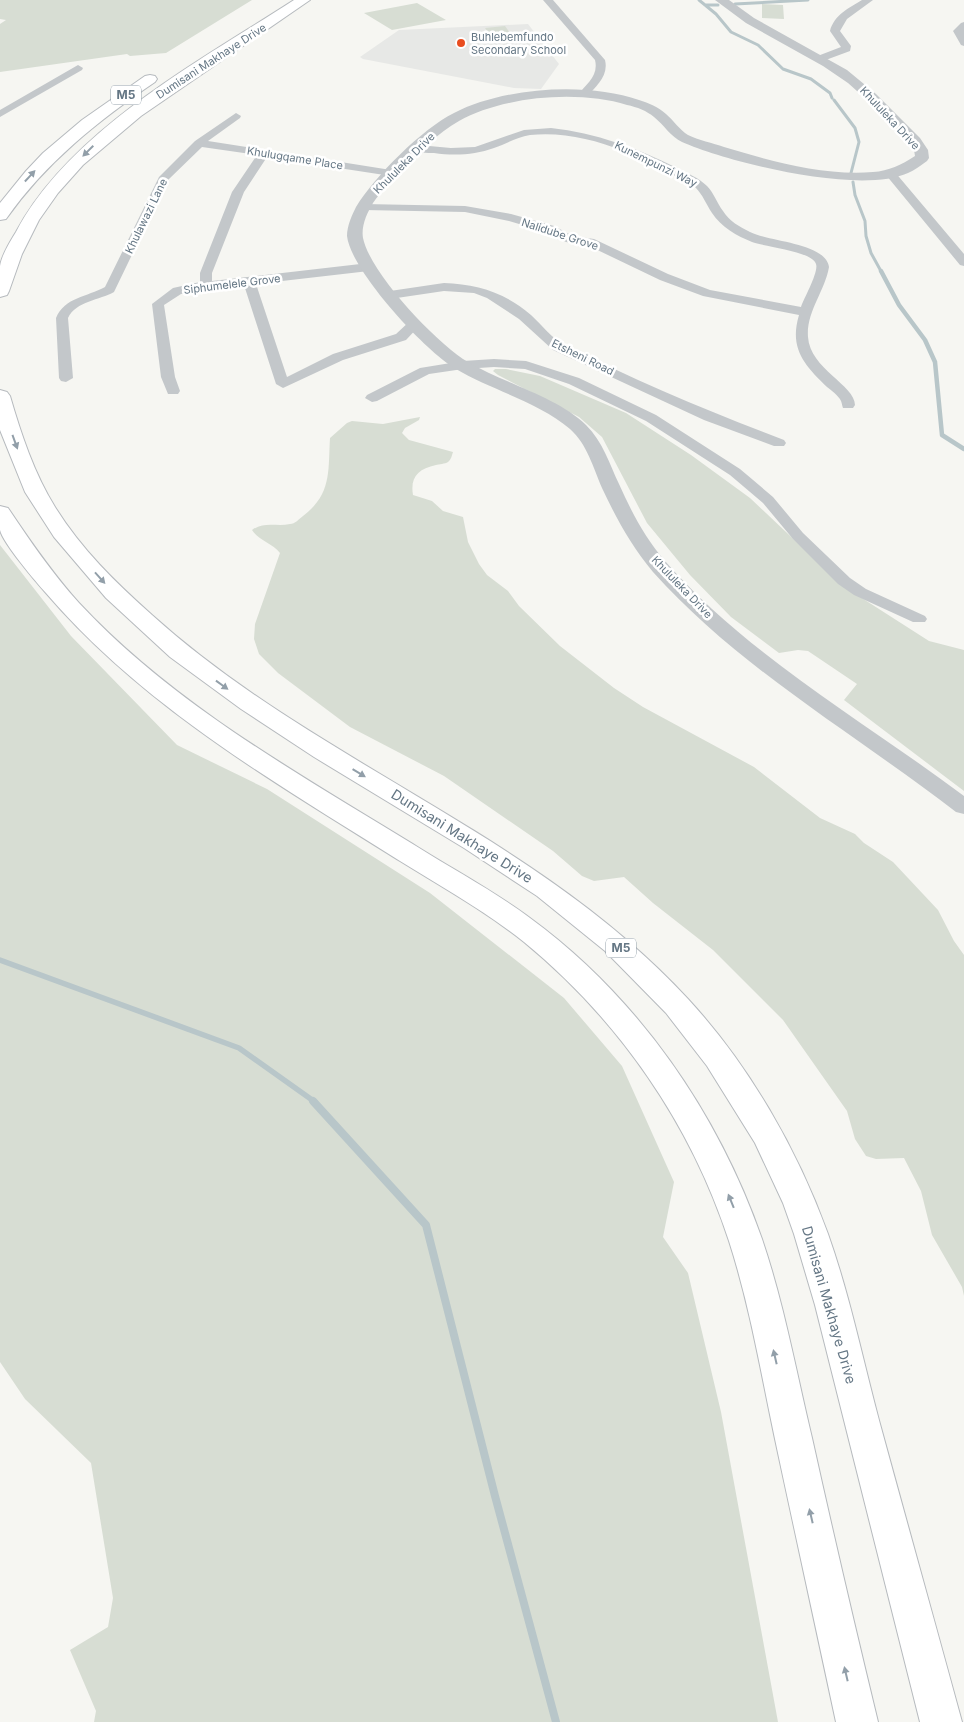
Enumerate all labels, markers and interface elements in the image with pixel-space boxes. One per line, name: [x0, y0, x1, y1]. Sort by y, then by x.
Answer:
street label: Dumisani Makhaye Drive: [153, 20, 269, 102]
place label: Buhlebemfundo Secondary School: [471, 30, 566, 57]
marker: Buhlebemfundo Secondary School: [455, 37, 467, 49]
street label: Khululeka Drive: [857, 84, 923, 152]
road number: M5: [111, 86, 141, 104]
street label: Khululeka Drive: [370, 129, 438, 197]
street label: Kunempunzi Way: [612, 138, 700, 190]
street label: Khulugqame Place: [246, 144, 344, 172]
one-way arrow: [82, 145, 94, 157]
one-way arrow: [24, 171, 36, 183]
street label: Khulawazi Lane: [122, 176, 170, 256]
street label: Nalidube Grove: [520, 215, 600, 253]
street label: Siphumelele Grove: [183, 271, 281, 297]
street label: Etsheni Road: [550, 336, 616, 378]
one-way arrow: [11, 435, 19, 450]
street label: Khululeka Drive: [649, 553, 715, 621]
one-way arrow: [95, 572, 106, 585]
one-way arrow: [215, 680, 229, 690]
one-way arrow: [353, 768, 366, 777]
street label: Dumisani Makhaye Drive: [388, 785, 536, 886]
road number: M5: [606, 938, 636, 958]
one-way arrow: [727, 1193, 735, 1208]
street label: Dumisani Makhaye Drive: [799, 1224, 860, 1386]
one-way arrow: [771, 1350, 779, 1365]
one-way arrow: [807, 1508, 815, 1523]
one-way arrow: [842, 1667, 850, 1682]

